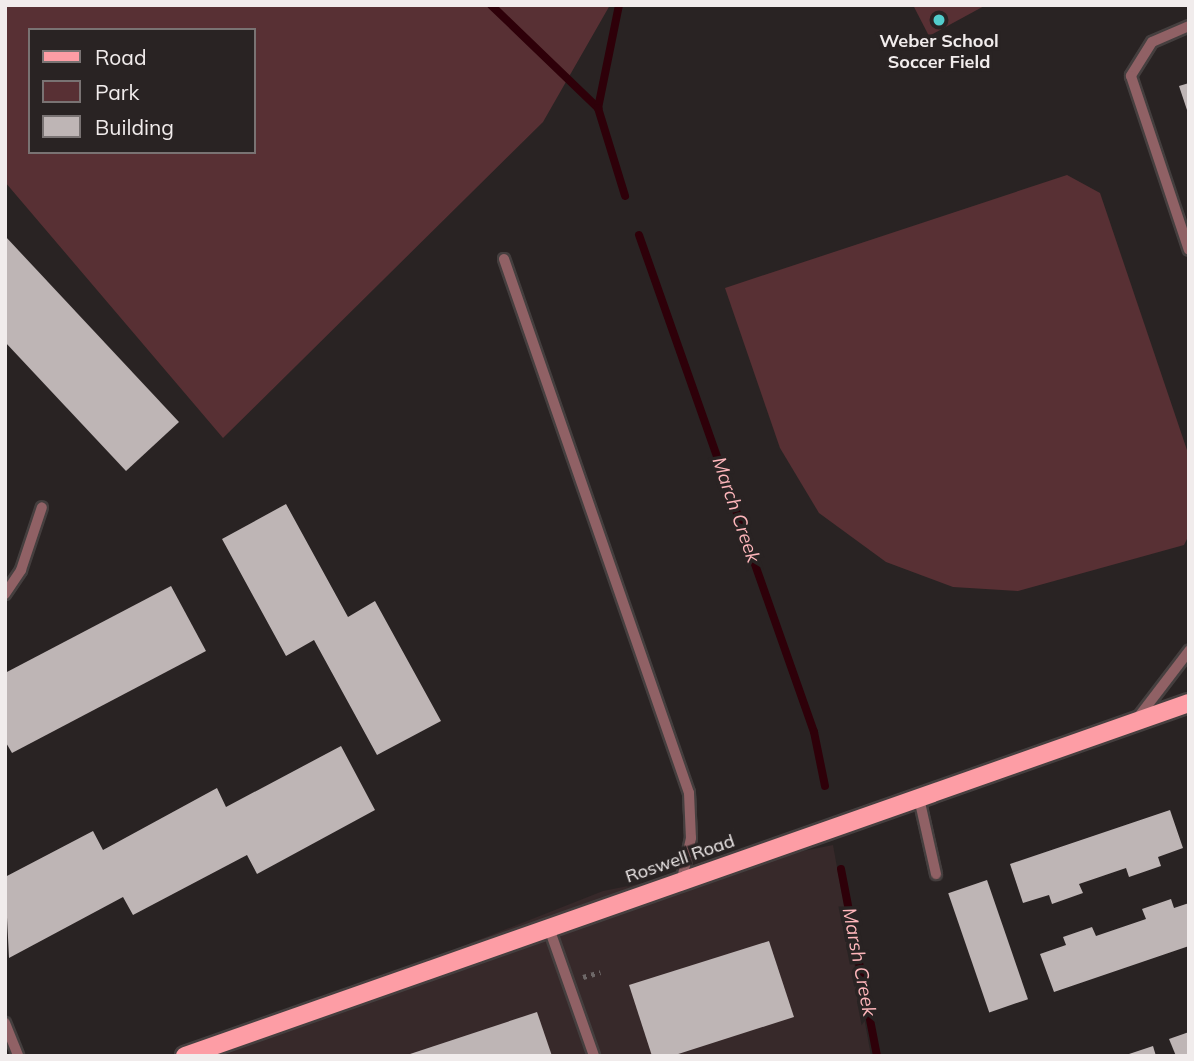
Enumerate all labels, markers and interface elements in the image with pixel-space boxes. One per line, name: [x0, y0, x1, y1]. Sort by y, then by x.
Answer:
marker: Weber School Soccer Field: [931, 12, 947, 28]
legend: [28, 28, 256, 154]
place label: Weber School Soccer Field: [879, 31, 999, 74]
text: Road: [95, 44, 146, 70]
text: Park: [95, 79, 139, 105]
text: Building: [95, 114, 174, 140]
water label: March Creek: [707, 454, 765, 566]
street label: Roswell Road: [623, 830, 737, 888]
water label: Marsh Creek: [837, 906, 881, 1018]

